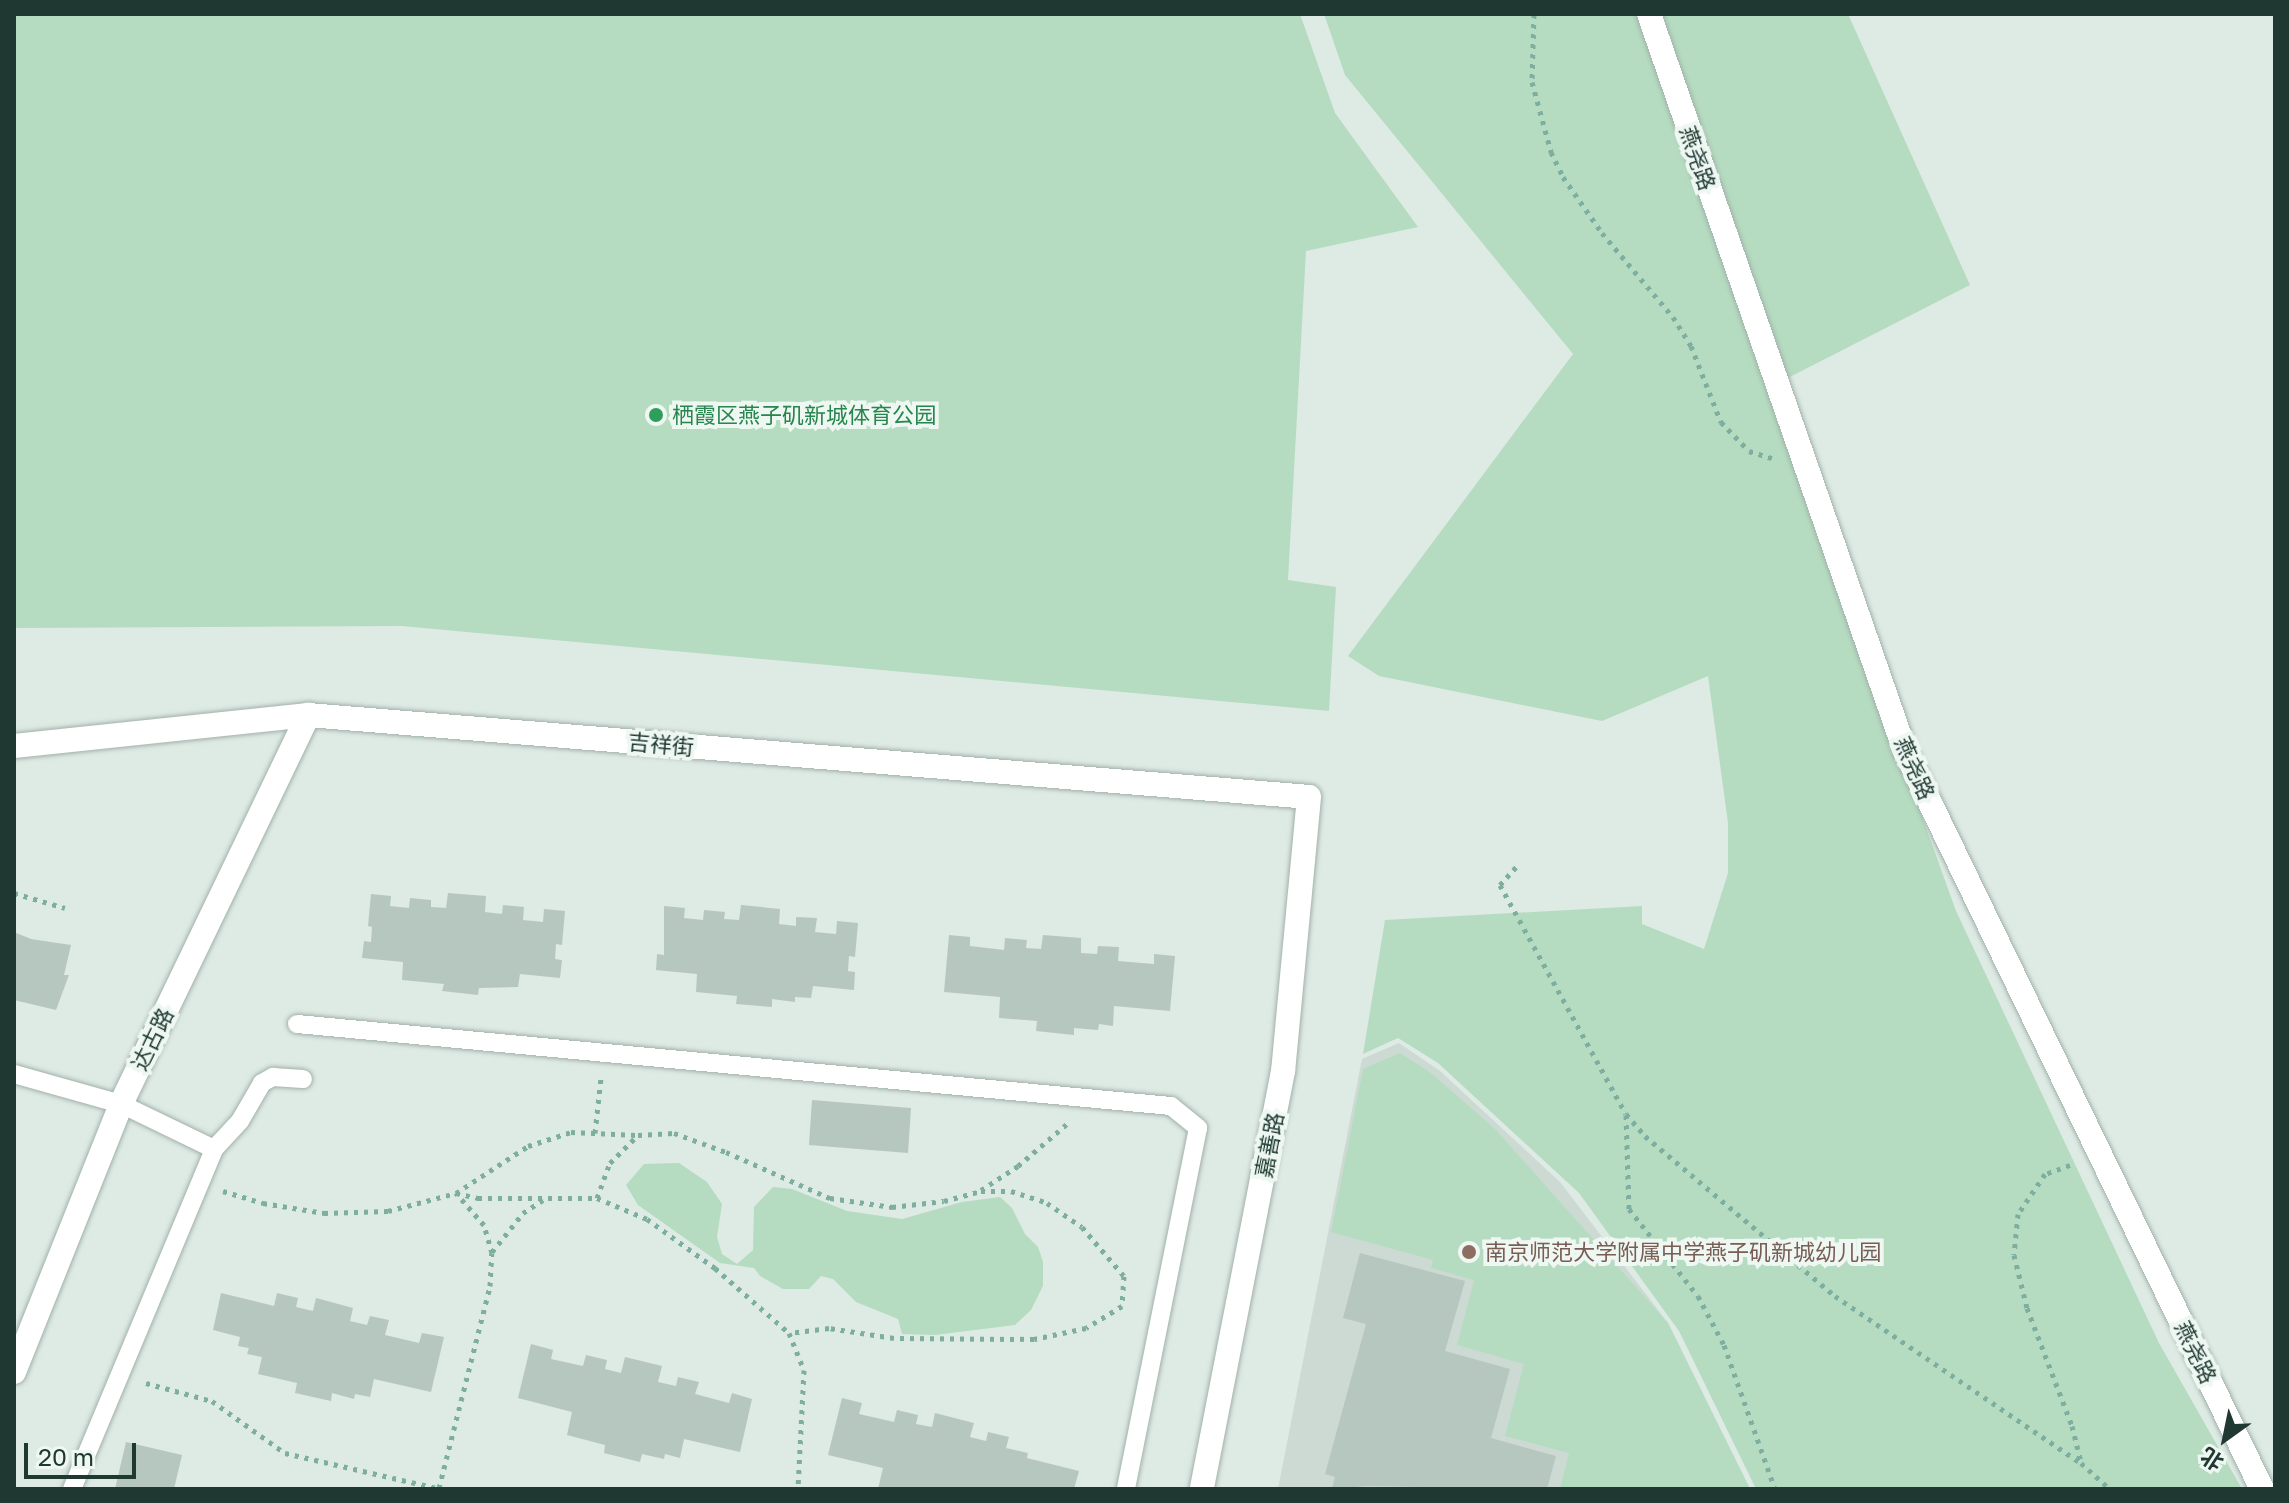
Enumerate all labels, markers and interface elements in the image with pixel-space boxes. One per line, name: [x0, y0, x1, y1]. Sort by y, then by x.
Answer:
street label: 燕尧路: [1675, 123, 1721, 193]
place label: 栖霞区燕子矶新城体育公园: [672, 402, 936, 428]
marker: 栖霞区燕子矶新城体育公园: [647, 406, 665, 424]
street label: 吉祥街: [627, 728, 695, 760]
street label: 燕尧路: [1890, 732, 1940, 804]
street label: 达古路: [126, 1004, 178, 1074]
street label: 嘉善路: [1250, 1110, 1288, 1180]
place label: 南京师范大学附属中学燕子矶新城幼儿园: [1485, 1239, 1881, 1265]
marker: 南京师范大学附属中学燕子矶新城幼儿园: [1460, 1243, 1478, 1261]
street label: 燕尧路: [2170, 1317, 2222, 1387]
north arrow: [2185, 1399, 2265, 1479]
scale bar: [28, 1427, 140, 1477]
text: 20 m: [38, 1442, 94, 1471]
text: 北: [2195, 1442, 2228, 1477]

